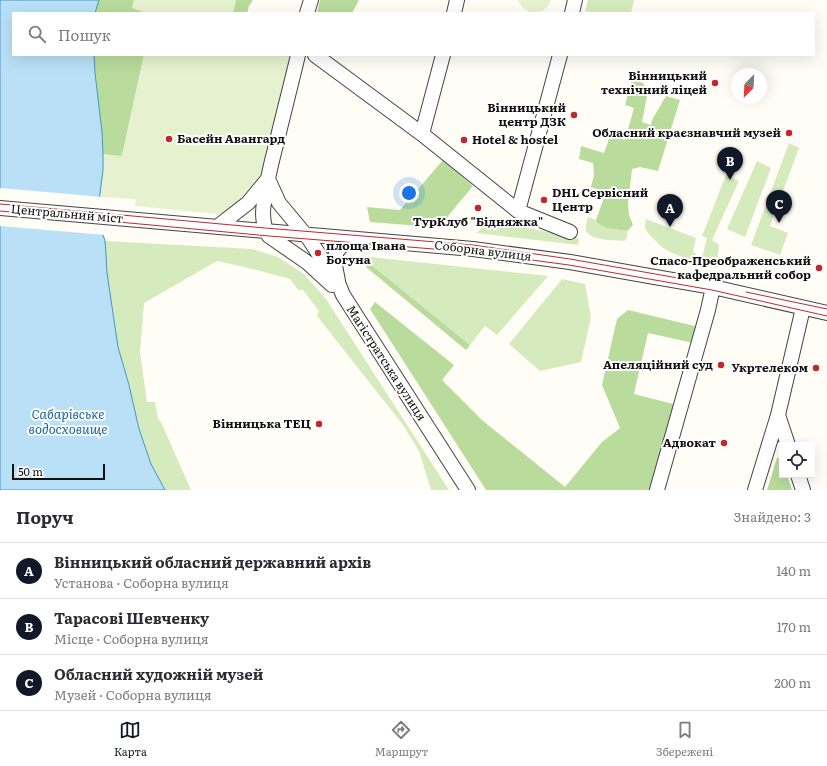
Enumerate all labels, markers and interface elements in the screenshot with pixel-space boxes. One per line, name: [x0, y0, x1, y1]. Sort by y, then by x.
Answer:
search box: [12, 12, 815, 56]
icon: search: [26, 23, 48, 45]
text: Пошук: [58, 23, 111, 46]
place label: Вінницький технічний ліцей: [601, 66, 707, 98]
north arrow: [731, 68, 767, 104]
marker: Вінницький технічний ліцей: [710, 78, 720, 88]
place label: Вінницький центр ДЗК: [487, 98, 567, 130]
marker: Вінницький центр ДЗК: [569, 110, 579, 120]
place label: Обласний краєзнавчий музей: [592, 123, 781, 141]
marker: Обласний краєзнавчий музей: [784, 128, 794, 138]
place label: Басейн Авангард: [177, 129, 285, 147]
place label: Hotel & hostel: [472, 130, 559, 148]
marker: Басейн Авангард: [164, 134, 174, 144]
marker: Hotel & hostel: [459, 135, 469, 145]
pin: B: [717, 147, 743, 180]
your location: [399, 183, 419, 203]
place label: DHL Сервісний Центр: [552, 183, 649, 215]
pin: C: [766, 190, 792, 223]
pin: A: [657, 194, 683, 227]
marker: DHL Сервісний Центр: [539, 195, 549, 205]
street label: Центральний міст: [10, 199, 124, 227]
marker: ТурКлуб "Бідняжка": [473, 203, 483, 213]
place label: ТурКлуб "Бідняжка": [413, 212, 543, 230]
street label: Соборна вулиця: [434, 235, 533, 265]
place label: площа Івана Богуна: [326, 236, 406, 268]
marker: площа Івана Богуна: [313, 248, 323, 258]
place label: Спасо-Преображенський кафедральний собор: [650, 251, 811, 283]
marker: Спасо-Преображенський кафедральний собор: [814, 263, 824, 273]
street label: Магістратська вулиця: [343, 301, 431, 424]
place label: Апеляційний суд: [603, 355, 713, 373]
place label: Укртелеком: [731, 358, 808, 376]
marker: Апеляційний суд: [716, 360, 726, 370]
marker: Укртелеком: [811, 363, 821, 373]
water label: Сабарівське водосховище: [29, 404, 107, 438]
place label: Вінницька ТЕЦ: [213, 414, 312, 432]
marker: Вінницька ТЕЦ: [314, 419, 324, 429]
place label: Адвокат: [663, 433, 717, 451]
marker: Адвокат: [719, 438, 729, 448]
map controls: [779, 442, 815, 478]
button: locate: [779, 442, 815, 478]
scale bar: [12, 462, 105, 481]
text: 50 m: [18, 463, 43, 479]
text: Поруч: [16, 504, 73, 529]
text: Знайдено: 3: [734, 507, 811, 526]
text: Вінницький обласний державний архів: [54, 550, 371, 573]
text: A: [24, 561, 34, 580]
text: 140 m: [776, 561, 811, 580]
text: Установа · Соборна вулиця: [54, 573, 229, 592]
text: Тарасові Шевченку: [54, 606, 209, 629]
text: B: [25, 617, 33, 636]
text: 170 m: [777, 617, 811, 636]
text: Місце · Соборна вулиця: [54, 629, 209, 648]
text: Обласний художній музей: [54, 662, 263, 685]
text: C: [24, 673, 34, 692]
text: 200 m: [774, 673, 811, 692]
text: Музей · Соборна вулиця: [54, 685, 212, 704]
tab: Карта: [114, 719, 147, 759]
tab: Маршрут: [375, 719, 428, 759]
tab: Збережені: [656, 719, 713, 759]

